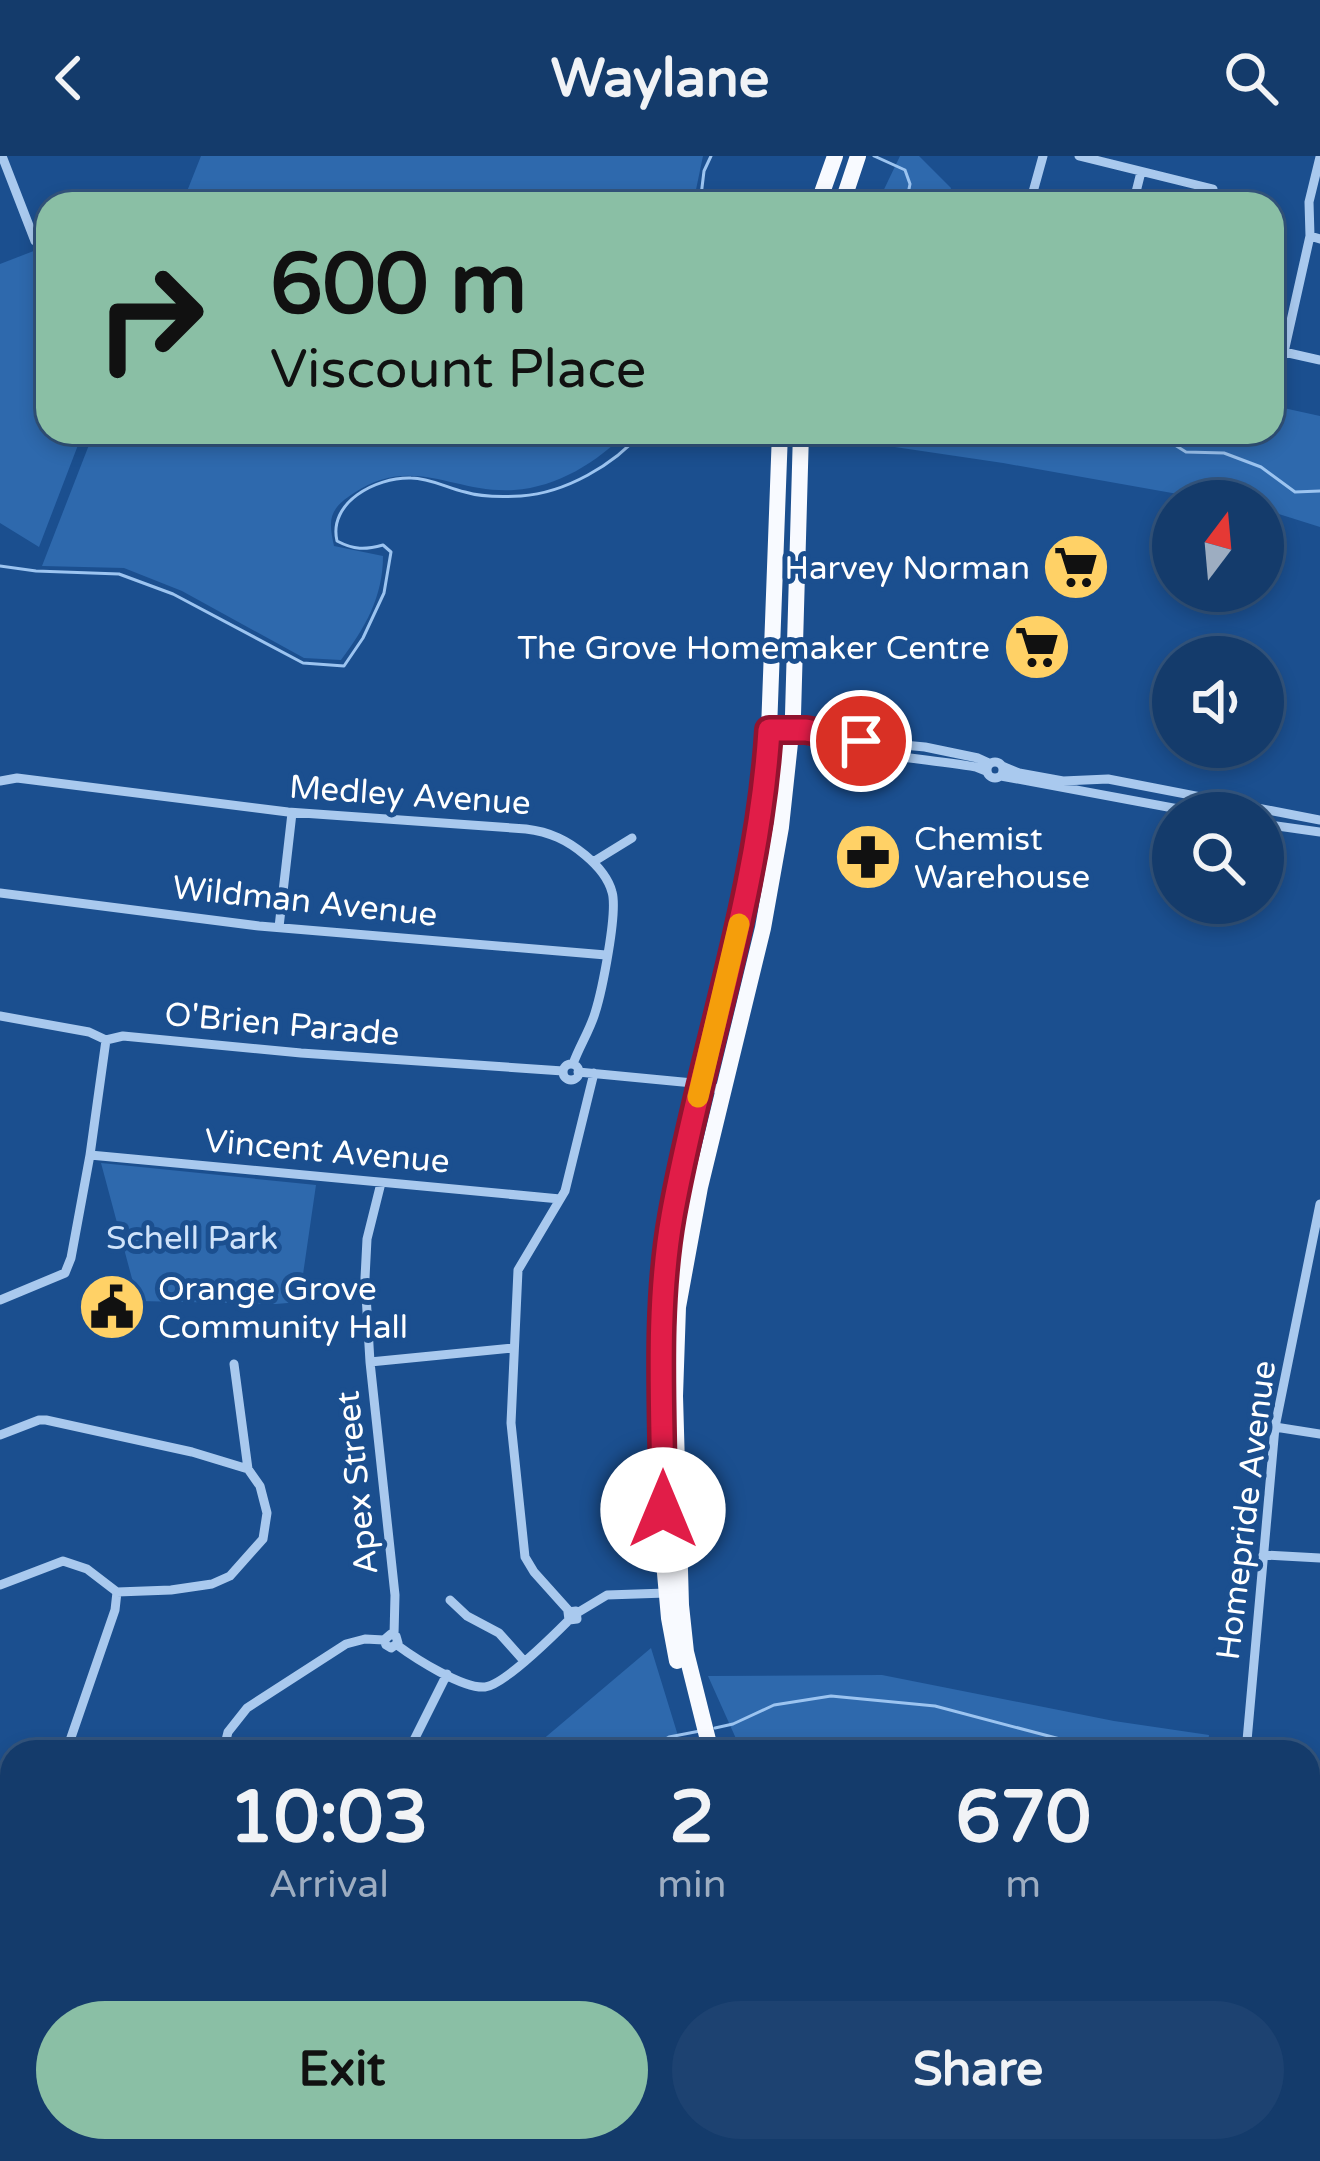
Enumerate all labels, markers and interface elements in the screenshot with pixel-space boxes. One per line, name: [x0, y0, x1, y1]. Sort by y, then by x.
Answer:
icon: back: [36, 45, 102, 111]
icon: search: [1218, 45, 1284, 111]
text: Waylane: [551, 46, 769, 111]
text: 600 m: [270, 235, 527, 336]
icon: right: [72, 240, 228, 396]
text: Viscount Place: [270, 337, 646, 402]
north arrow: [1152, 480, 1284, 612]
map controls: [1152, 480, 1284, 924]
supermarket icon: Harvey Norman: [1041, 532, 1111, 602]
place label: Harvey Norman: [784, 549, 1030, 588]
supermarket icon: The Grove Homemaker Centre: [1002, 612, 1072, 682]
place label: The Grove Homemaker Centre: [517, 629, 990, 668]
button: sound: [1152, 636, 1284, 768]
pin: [810, 690, 912, 792]
icon: arrive: [828, 708, 894, 774]
street label: Medley Avenue: [288, 768, 532, 823]
button: search: [1152, 792, 1284, 924]
place label: Chemist Warehouse: [914, 820, 1090, 897]
pharmacy icon: Chemist Warehouse: [833, 822, 903, 892]
street label: Wildman Avenue: [171, 868, 439, 935]
street label: O'Brien Parade: [163, 995, 401, 1054]
street label: Vincent Avenue: [203, 1121, 451, 1182]
park label: Schell Park: [106, 1219, 278, 1258]
place label: Orange Grove Community Hall: [158, 1270, 408, 1347]
public building icon: Orange Grove Community Hall: [77, 1272, 147, 1342]
street label: Homepride Avenue: [1209, 1358, 1284, 1662]
street label: Apex Street: [328, 1389, 387, 1577]
position arrow: [600, 1447, 726, 1573]
text: 10:03: [229, 1775, 428, 1862]
text: 2: [669, 1775, 715, 1862]
text: 670: [955, 1775, 1091, 1862]
text: Arrival: [268, 1861, 389, 1908]
text: min: [657, 1861, 727, 1908]
text: m: [1005, 1861, 1041, 1908]
button: Exit: [36, 2001, 648, 2139]
button: Share: [672, 2001, 1284, 2139]

